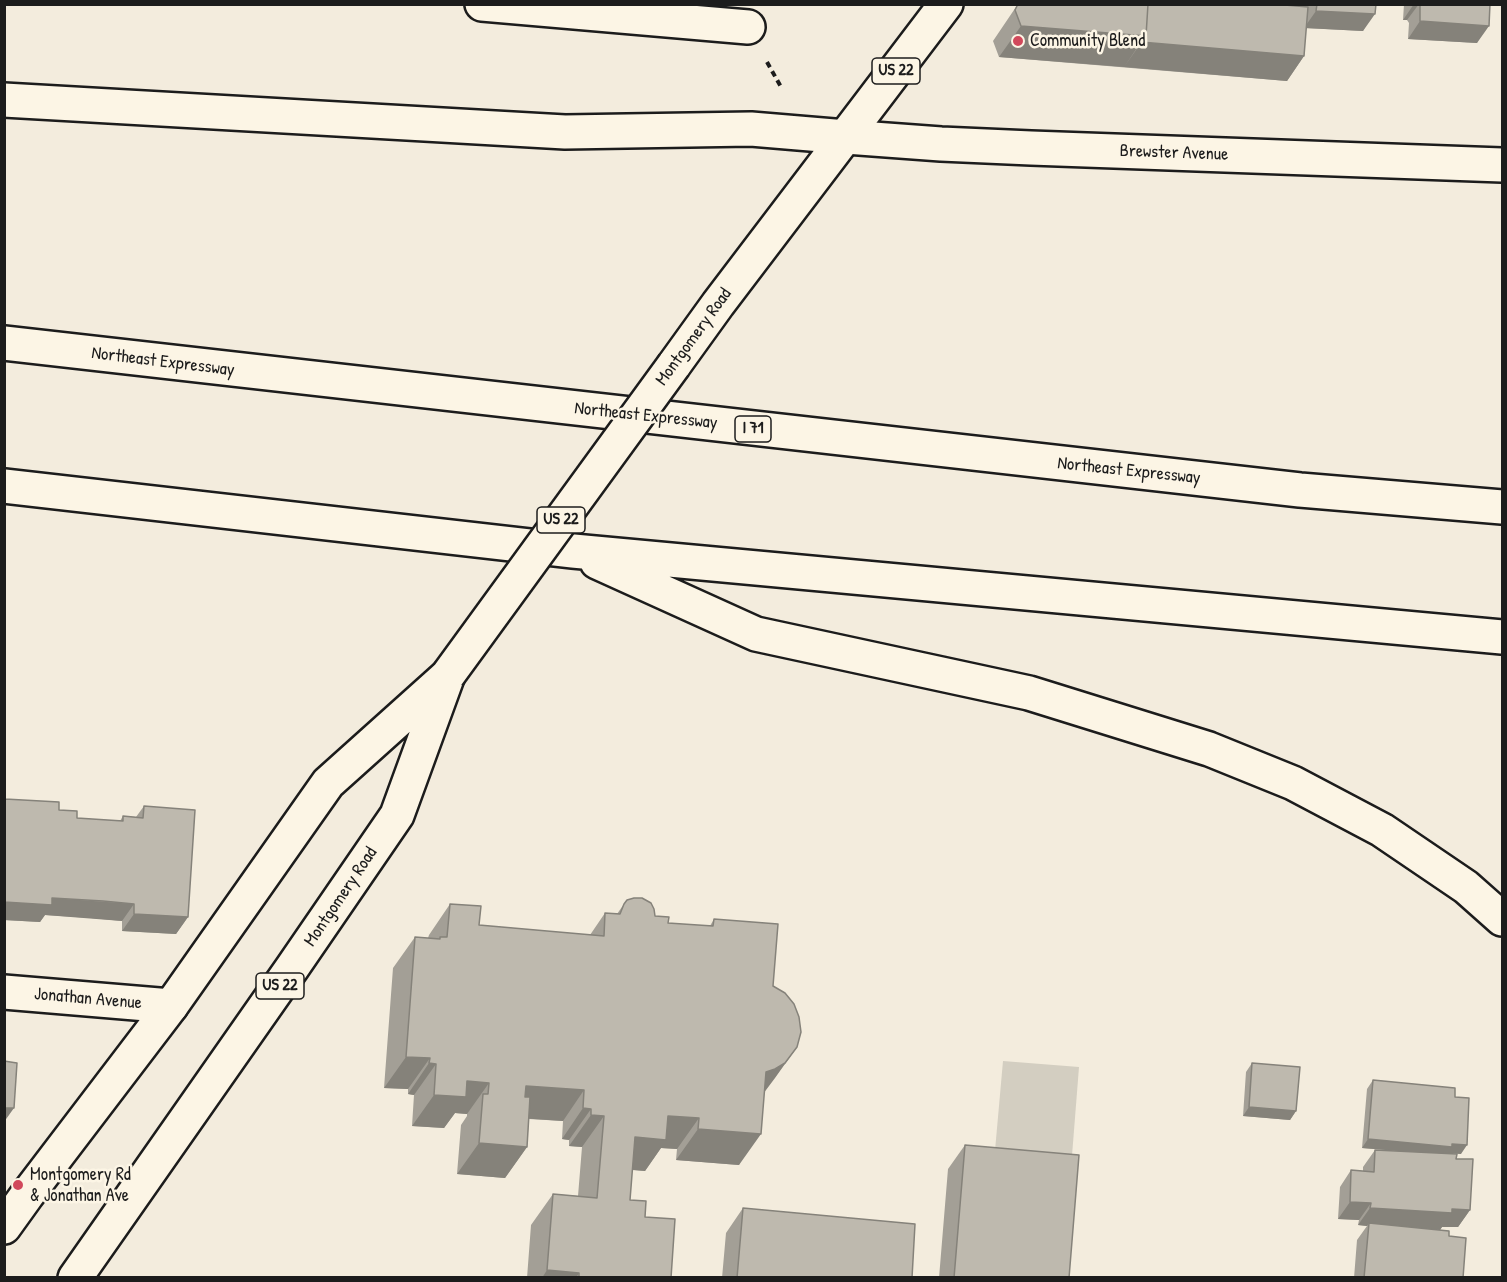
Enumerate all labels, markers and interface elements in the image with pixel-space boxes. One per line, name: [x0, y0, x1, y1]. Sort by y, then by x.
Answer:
place label: Community Blend: [1030, 30, 1145, 52]
marker: Community Blend: [1011, 34, 1025, 48]
road number: US 22: [872, 58, 920, 84]
street label: Brewster Avenue: [1119, 140, 1229, 166]
street label: Montgomery Road: [651, 284, 737, 390]
street label: Northeast Expressway: [90, 343, 236, 381]
street label: Northeast Expressway: [573, 398, 719, 434]
road number: I 71: [735, 416, 771, 442]
street label: Northeast Expressway: [1056, 453, 1202, 489]
road number: US 22: [537, 507, 585, 533]
street label: Montgomery Road: [300, 843, 382, 951]
road number: US 22: [256, 973, 304, 999]
street label: Jonathan Avenue: [33, 984, 143, 1014]
place label: Montgomery Rd & Jonathan Ave: [30, 1164, 131, 1206]
marker: Montgomery Rd & Jonathan Ave: [11, 1178, 25, 1192]

